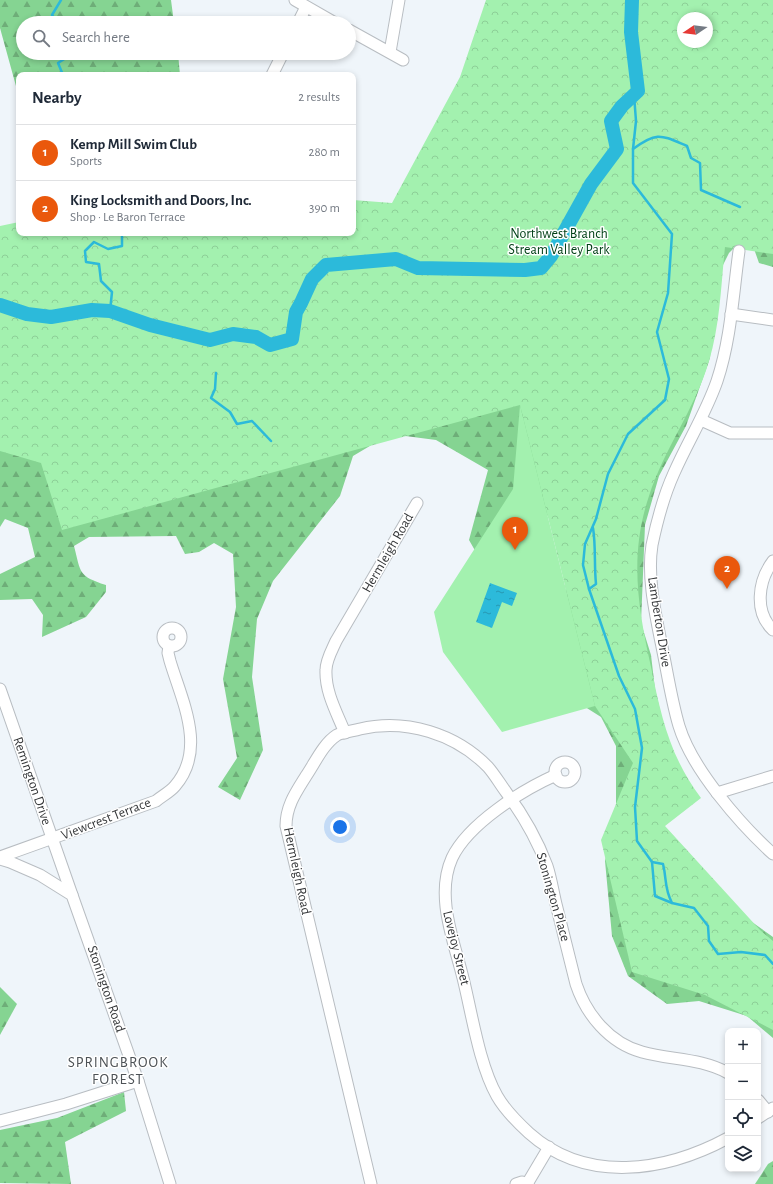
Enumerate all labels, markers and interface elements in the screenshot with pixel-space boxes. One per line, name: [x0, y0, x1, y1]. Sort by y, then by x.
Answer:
north arrow: [677, 12, 713, 48]
search box: [16, 16, 356, 60]
icon: search: [30, 27, 52, 49]
text: Search here: [62, 30, 130, 45]
text: Nearby: [32, 89, 82, 106]
text: 2 results: [298, 91, 340, 104]
text: Kemp Mill Swim Club: [70, 137, 197, 152]
text: 1: [43, 146, 47, 159]
text: 280 m: [309, 146, 340, 159]
text: Sports: [70, 155, 102, 168]
text: King Locksmith and Doors, Inc.: [70, 193, 252, 208]
text: 2: [42, 202, 48, 215]
text: 390 m: [309, 202, 340, 215]
text: Shop · Le Baron Terrace: [70, 211, 185, 224]
park label: Northwest Branch Stream Valley Park: [508, 227, 610, 257]
street label: Hermleigh Road: [360, 511, 416, 595]
pin: 1: [502, 517, 528, 550]
pin: 2: [714, 556, 740, 589]
street label: Lamberton Drive: [645, 576, 673, 668]
street label: Remington Drive: [10, 735, 54, 827]
street label: Viewcrest Terrace: [59, 795, 153, 843]
your location: [330, 817, 350, 837]
street label: Hermleigh Road: [281, 826, 313, 916]
street label: Stonington Place: [534, 851, 572, 943]
street label: Lovejoy Street: [440, 909, 472, 987]
street label: Stonington Road: [85, 944, 127, 1034]
map controls: [725, 1028, 761, 1172]
button: +: [725, 1028, 761, 1064]
district label: SPRINGBROOK FOREST: [68, 1055, 168, 1087]
button: −: [725, 1064, 761, 1100]
button: locate: [725, 1100, 761, 1136]
button: layers: [725, 1136, 761, 1172]

